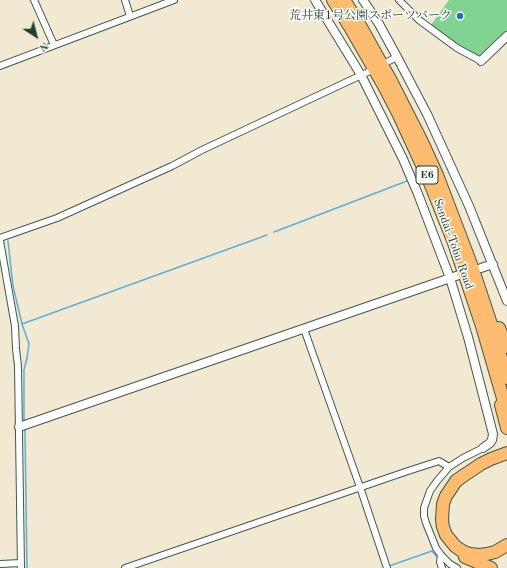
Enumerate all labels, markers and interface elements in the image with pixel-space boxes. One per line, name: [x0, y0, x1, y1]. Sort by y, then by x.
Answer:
place label: 荒井東1号公園スポーツパーク: [289, 9, 452, 23]
marker: 荒井東1号公園スポーツパーク: [455, 11, 465, 21]
north arrow: [16, 16, 56, 56]
text: N: [37, 39, 50, 53]
road number: E6: [416, 166, 438, 184]
street label: Sendai-Tobu Road: [430, 197, 476, 291]

